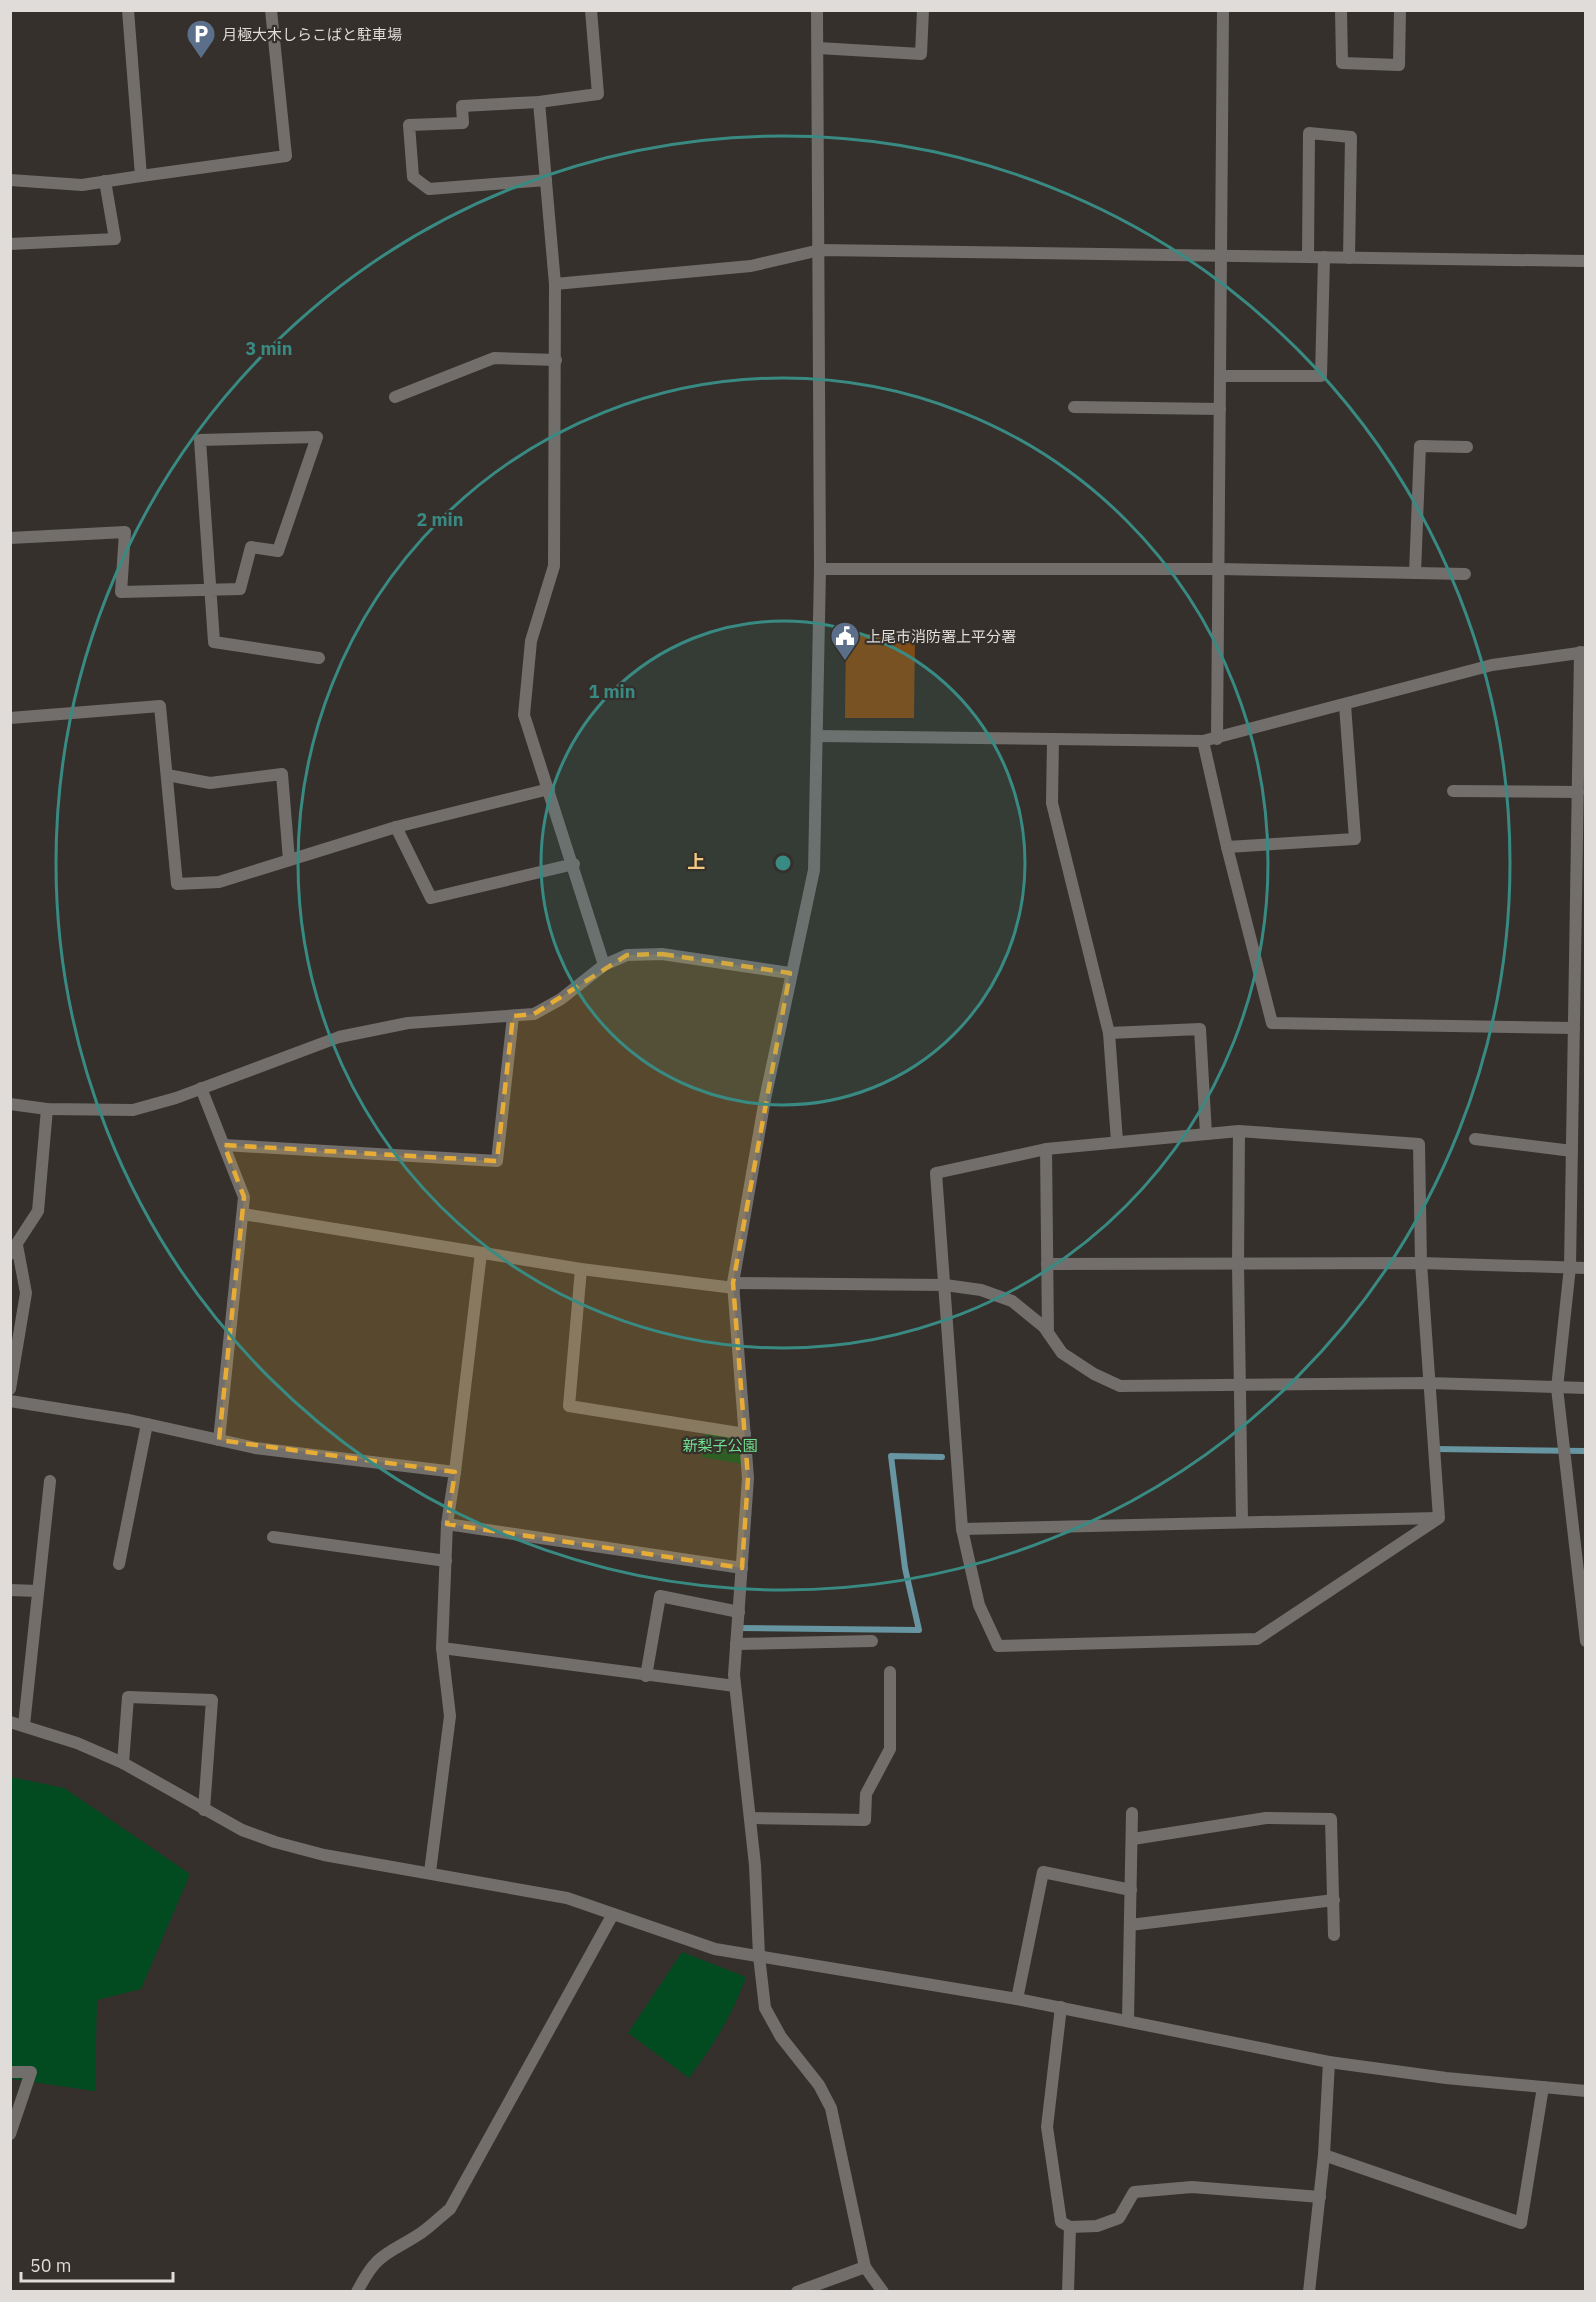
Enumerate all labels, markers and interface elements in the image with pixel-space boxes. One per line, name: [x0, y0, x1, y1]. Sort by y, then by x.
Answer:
parking icon: 月極大木しらこばと駐車場: [185, 18, 217, 60]
place label: 月極大木しらこばと駐車場: [222, 25, 402, 44]
text: 3 min: [245, 337, 293, 360]
text: 2 min: [416, 508, 464, 531]
public building icon: 上尾市消防署上平分署: [829, 620, 861, 662]
place label: 上尾市消防署上平分署: [866, 627, 1016, 646]
text: 1 min: [588, 680, 636, 703]
district label: 上: [687, 850, 705, 873]
centre of rings: [773, 853, 793, 873]
park label: 新梨子公園: [682, 1436, 758, 1455]
scale bar: [21, 2245, 172, 2283]
text: 50 m: [30, 2254, 72, 2277]

